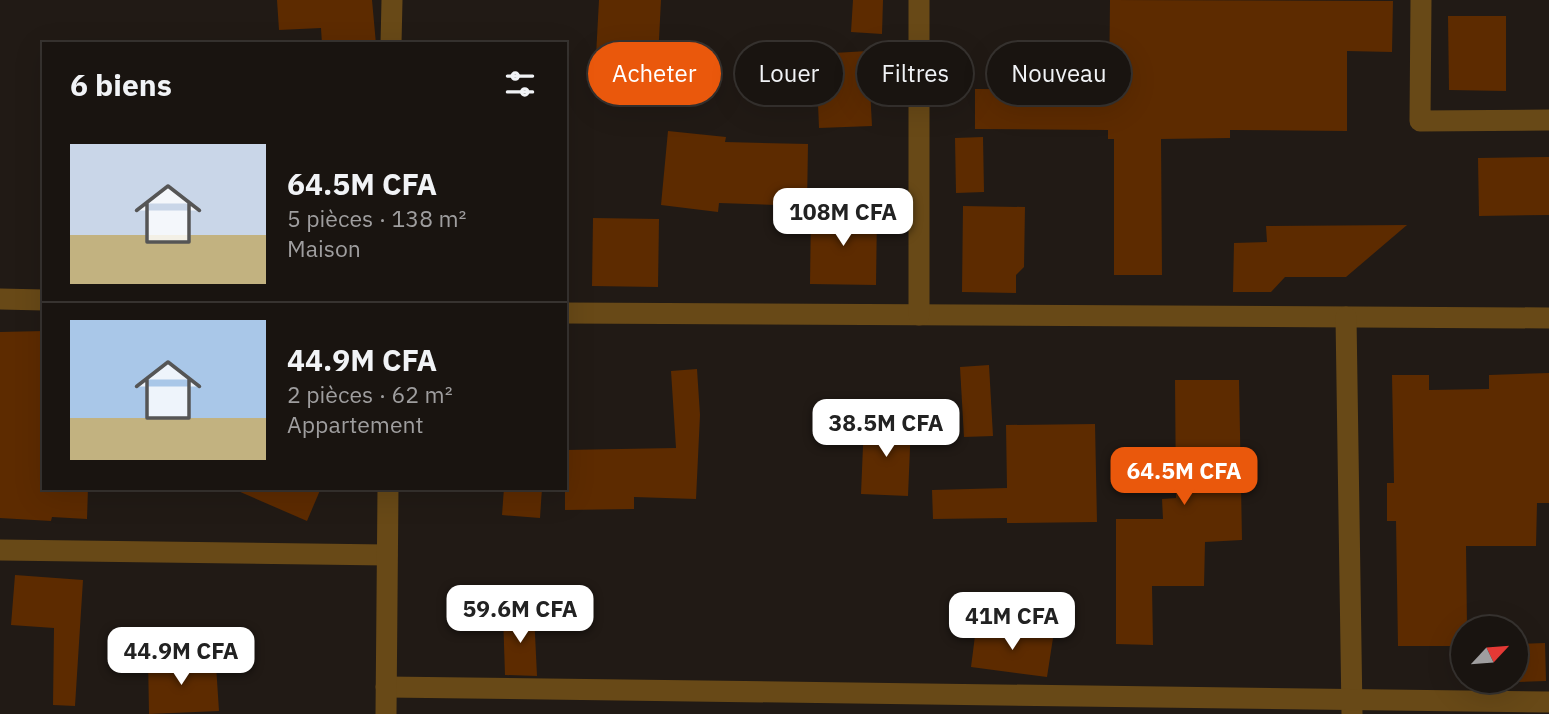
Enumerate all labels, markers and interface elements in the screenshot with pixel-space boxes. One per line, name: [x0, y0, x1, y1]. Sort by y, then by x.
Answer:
chip: Acheter: [588, 42, 721, 105]
chip: Louer: [735, 42, 843, 105]
chip: Filtres: [857, 42, 973, 105]
chip: Nouveau: [987, 42, 1131, 105]
text: 6 biens: [70, 65, 172, 104]
icon: filters: [501, 65, 539, 103]
text: 64.5M CFA: [287, 164, 437, 203]
icon: home: [126, 172, 210, 256]
pin: 108M CFA: [771, 188, 915, 248]
text: 108M CFA: [789, 196, 897, 226]
text: 5 pièces · 138 m²: [287, 203, 466, 233]
text: Maison: [287, 233, 361, 263]
text: 44.9M CFA: [287, 340, 437, 379]
icon: home: [126, 348, 210, 432]
text: 2 pièces · 62 m²: [287, 379, 453, 409]
pin: 38.5M CFA: [806, 400, 966, 459]
text: 38.5M CFA: [829, 407, 943, 437]
text: Appartement: [287, 409, 424, 439]
pin: 64.5M CFA: [1104, 448, 1264, 507]
text: 64.5M CFA: [1127, 455, 1241, 485]
pin: 59.6M CFA: [440, 586, 600, 645]
pin: 41M CFA: [947, 592, 1077, 652]
text: 59.6M CFA: [463, 593, 577, 623]
text: 41M CFA: [965, 600, 1059, 630]
north arrow: [1451, 616, 1528, 693]
map controls: [1451, 616, 1528, 693]
pin: 44.9M CFA: [101, 628, 261, 687]
text: 44.9M CFA: [124, 635, 238, 665]

